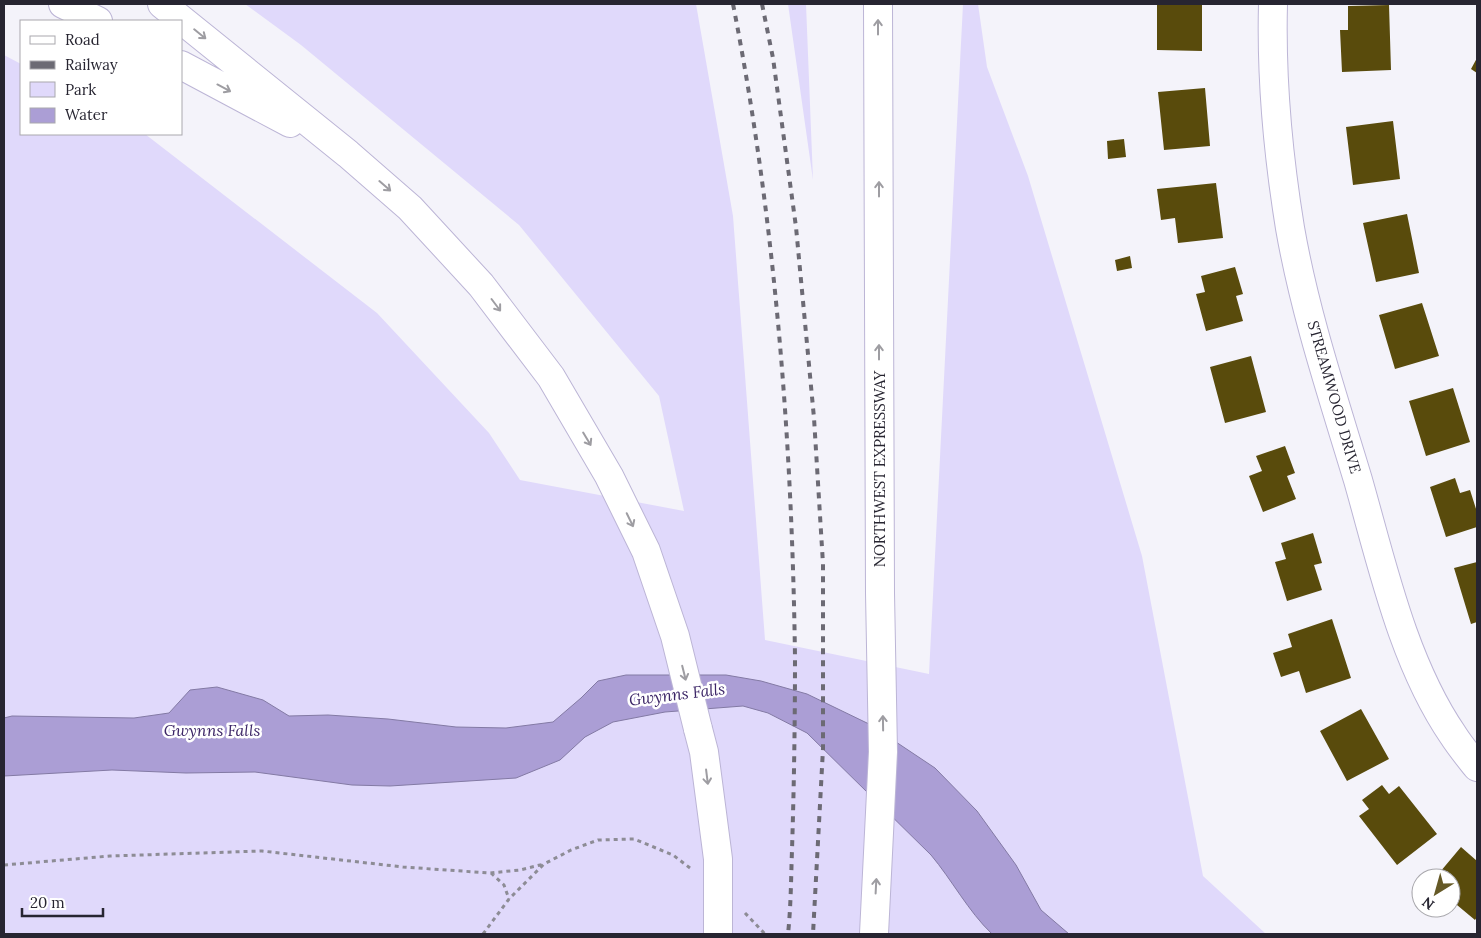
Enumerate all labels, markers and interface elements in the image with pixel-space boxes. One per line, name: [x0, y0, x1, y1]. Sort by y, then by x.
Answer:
one-way arrow: [873, 19, 883, 36]
legend: [20, 20, 182, 135]
one-way arrow: [193, 29, 206, 40]
text: Road: [65, 30, 100, 49]
text: Railway: [65, 55, 118, 74]
text: Park: [65, 80, 96, 99]
one-way arrow: [217, 83, 232, 93]
text: Water: [65, 105, 108, 124]
one-way arrow: [378, 181, 391, 192]
one-way arrow: [874, 182, 884, 198]
one-way arrow: [491, 298, 501, 312]
street label: STREAMWOOD DRIVE: [1304, 318, 1365, 475]
one-way arrow: [875, 344, 884, 360]
street label: NORTHWEST EXPRESSWAY: [870, 370, 889, 567]
one-way arrow: [583, 431, 593, 445]
one-way arrow: [626, 512, 636, 527]
one-way arrow: [680, 664, 689, 680]
water label: Gwynns Falls: [628, 678, 726, 710]
one-way arrow: [878, 716, 888, 732]
water label: Gwynns Falls: [164, 720, 260, 740]
one-way arrow: [702, 768, 712, 784]
north arrow: [1411, 868, 1461, 918]
one-way arrow: [872, 878, 881, 894]
scale bar: [22, 886, 104, 918]
text: 20 m: [30, 893, 65, 912]
text: N: [1418, 893, 1438, 914]

